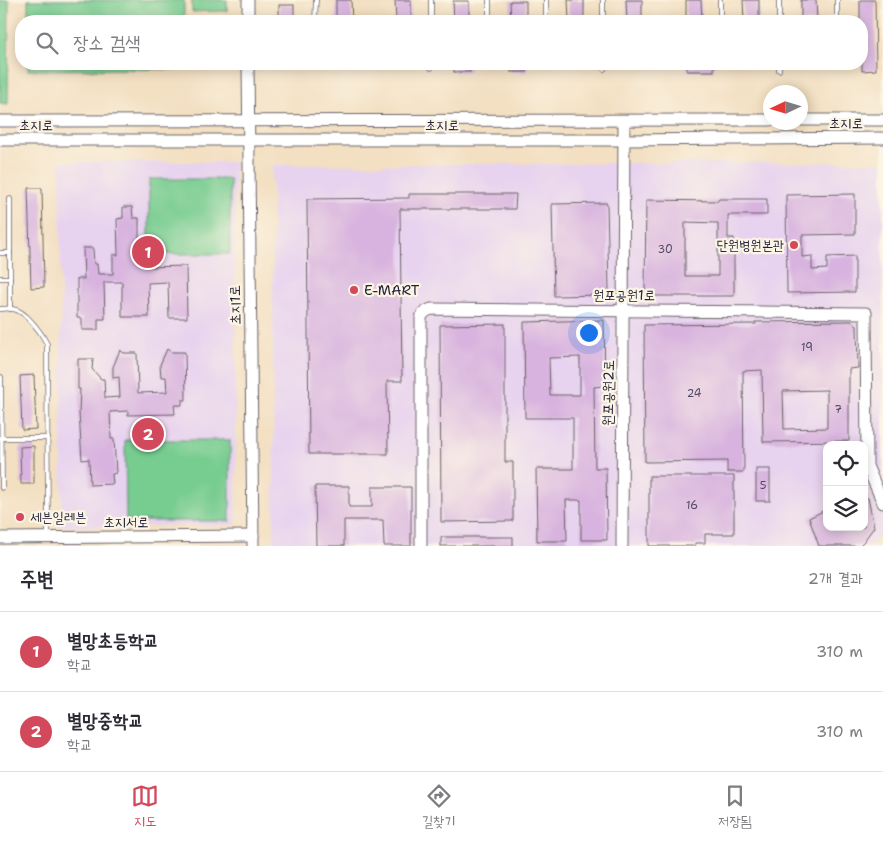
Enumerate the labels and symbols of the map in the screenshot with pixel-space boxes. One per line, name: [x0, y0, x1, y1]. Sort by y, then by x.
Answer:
north arrow: [763, 85, 808, 130]
street label: 초지로: [829, 114, 863, 132]
street label: 초지로: [19, 116, 53, 134]
street label: 초지로: [425, 116, 459, 134]
pin: 1: [132, 233, 164, 271]
place label: 단원병원본관: [716, 236, 784, 254]
marker: 단원병원본관: [788, 239, 800, 251]
house number: 30: [657, 242, 673, 257]
place label: E-MART: [364, 281, 420, 299]
marker: E-MART: [348, 284, 360, 296]
street label: 초지1로: [226, 285, 244, 325]
street label: 원포공원1로: [593, 286, 655, 304]
your location: [576, 320, 602, 346]
house number: 19: [801, 340, 813, 355]
street label: 원포공원2로: [598, 360, 618, 426]
house number: 24: [687, 386, 702, 401]
house number: 7: [834, 402, 842, 417]
pin: 2: [132, 415, 164, 453]
house number: 5: [760, 478, 767, 493]
house number: 16: [686, 498, 698, 513]
place label: 세븐일레븐: [30, 508, 86, 526]
marker: 세븐일레븐: [14, 511, 26, 523]
street label: 초지서로: [103, 513, 149, 531]

